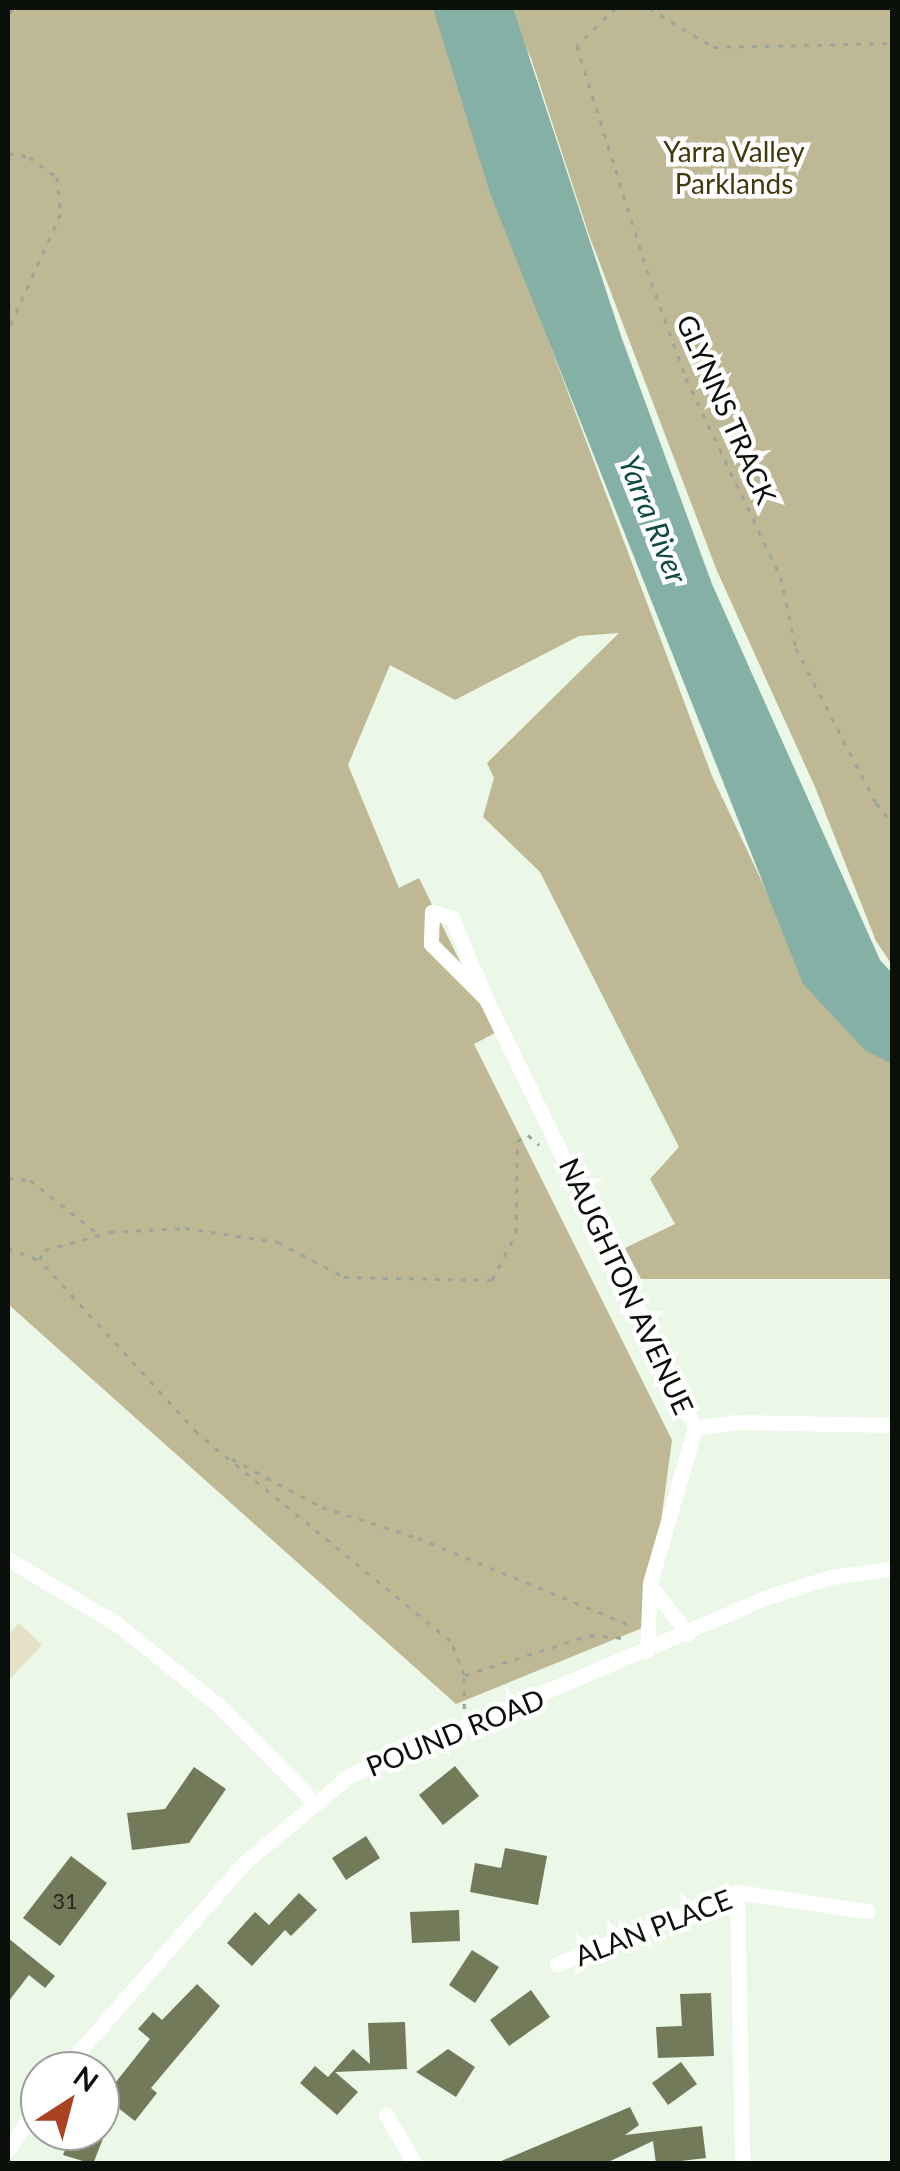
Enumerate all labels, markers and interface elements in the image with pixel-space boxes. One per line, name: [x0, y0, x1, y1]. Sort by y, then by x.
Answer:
park label: Yarra Valley Parklands: [663, 134, 805, 200]
street label: GLYNNS TRACK: [670, 309, 784, 509]
water label: Yarra River: [612, 450, 696, 588]
street label: NAUGHTON AVENUE: [553, 1152, 701, 1420]
street label: POUND ROAD: [361, 1681, 549, 1783]
street label: ALAN PLACE: [570, 1882, 736, 1972]
house number: 31: [52, 1888, 78, 1914]
north arrow: [20, 2051, 120, 2151]
text: N: [68, 2058, 105, 2098]

